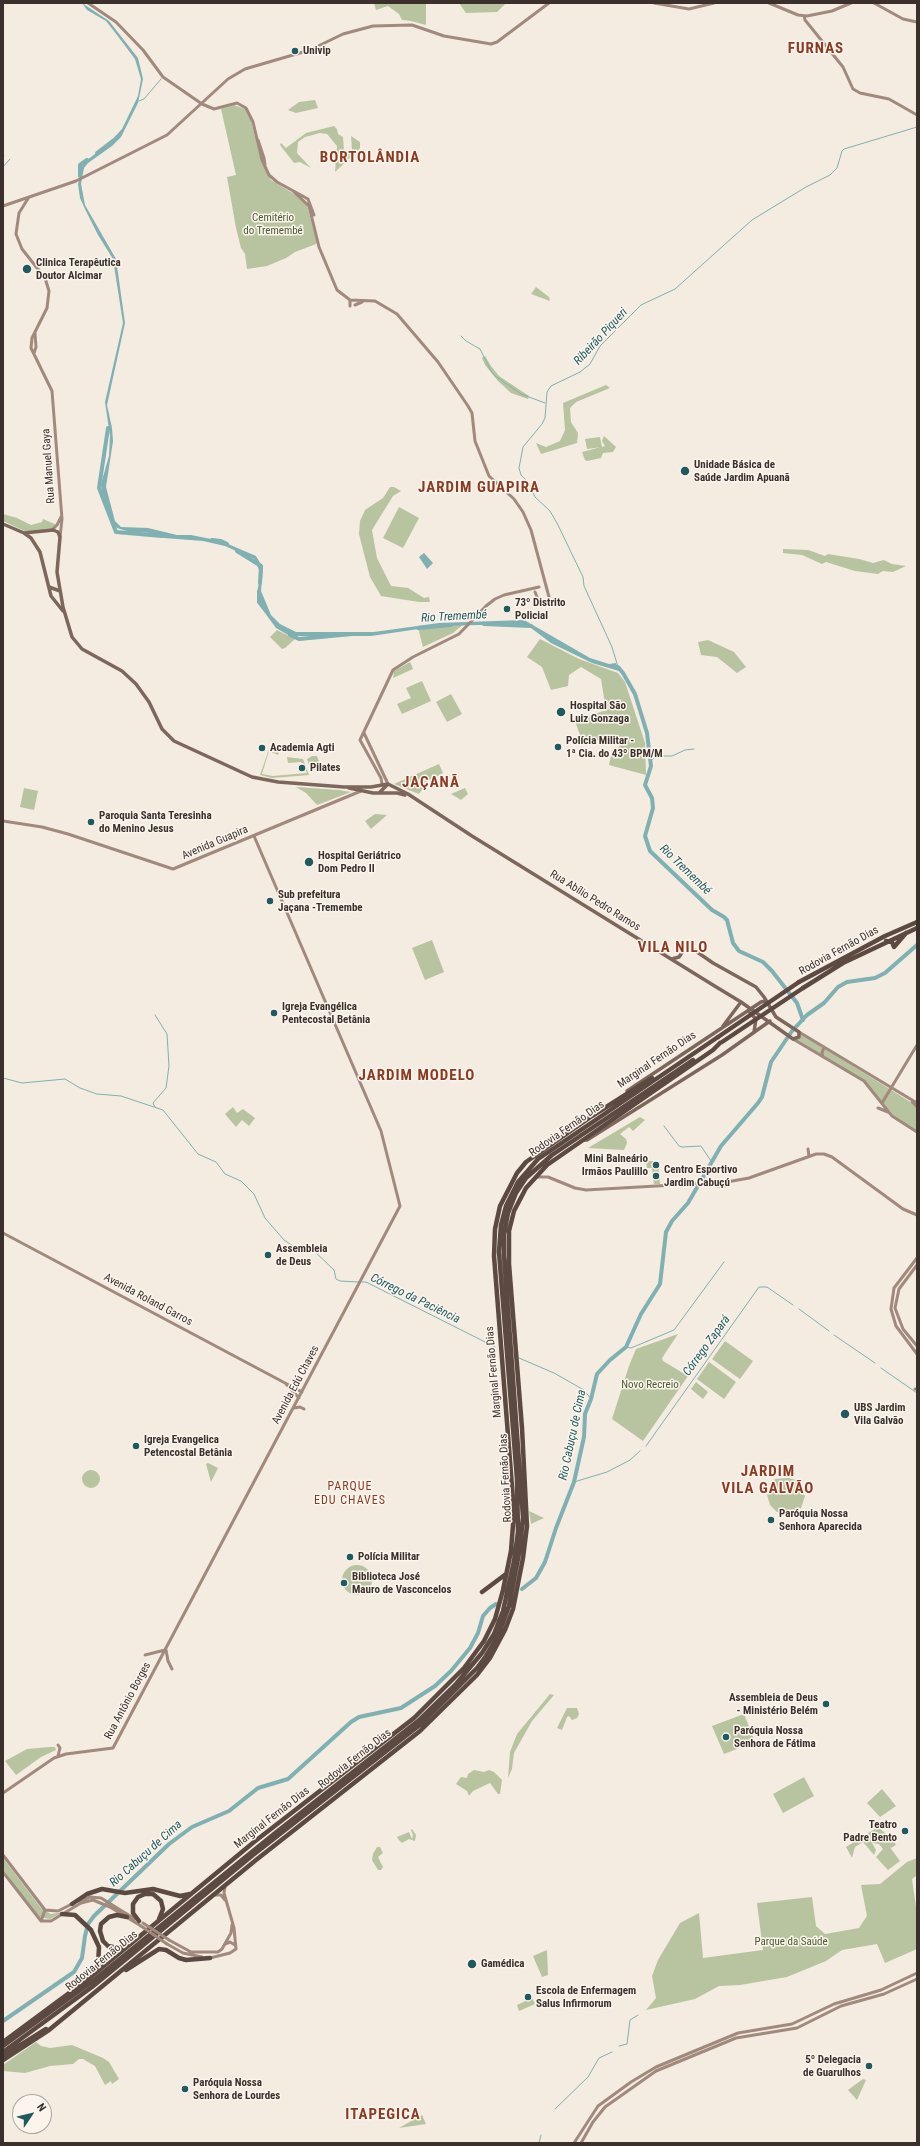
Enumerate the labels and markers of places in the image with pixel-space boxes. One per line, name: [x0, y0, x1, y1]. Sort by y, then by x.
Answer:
place label: Univip: [303, 44, 331, 58]
marker: Univip: [290, 46, 300, 56]
place label: Clinica Terapêutica Doutor Alcimar: [36, 256, 121, 282]
marker: Clinica Terapêutica Doutor Alcimar: [21, 263, 33, 275]
place label: Unidade Básica de Saúde Jardim Apuanã: [694, 458, 790, 484]
marker: Unidade Básica de Saúde Jardim Apuanã: [679, 465, 691, 477]
place label: 73º Distrito Policial: [515, 596, 566, 622]
marker: 73º Distrito Policial: [502, 604, 512, 614]
place label: Hospital São Luiz Gonzaga: [570, 699, 629, 725]
marker: Hospital São Luiz Gonzaga: [555, 706, 567, 718]
place label: Polícia Militar - 1ª Cia. do 43º BPM/M: [566, 734, 663, 760]
place label: Academia Agti: [270, 741, 334, 755]
marker: Polícia Militar - 1ª Cia. do 43º BPM/M: [553, 742, 563, 752]
marker: Academia Agti: [257, 743, 267, 753]
place label: Pilates: [310, 761, 341, 775]
marker: Pilates: [297, 763, 307, 773]
place label: Paroquia Santa Teresinha do Menino Jesus: [99, 809, 212, 835]
marker: Paroquia Santa Teresinha do Menino Jesus: [86, 817, 96, 827]
place label: Hospital Geriátrico Dom Pedro II: [318, 849, 401, 875]
marker: Hospital Geriátrico Dom Pedro II: [303, 856, 315, 868]
place label: Sub prefeitura Jaçana -Tremembe: [278, 888, 363, 914]
marker: Sub prefeitura Jaçana -Tremembe: [265, 896, 275, 906]
place label: Igreja Evangélica Pentecostal Betânia: [282, 1000, 370, 1026]
marker: Igreja Evangélica Pentecostal Betânia: [269, 1008, 279, 1018]
place label: Mini Balneário Irmãos Paulillo: [582, 1152, 648, 1178]
marker: Mini Balneário Irmãos Paulillo: [651, 1160, 661, 1170]
place label: Centro Esportivo Jardim Cabuçú: [664, 1163, 737, 1189]
marker: Centro Esportivo Jardim Cabuçú: [651, 1171, 661, 1181]
place label: Assembleia de Deus: [276, 1242, 327, 1268]
marker: Assembleia de Deus: [263, 1250, 273, 1260]
place label: UBS Jardim Vila Galvão: [854, 1401, 905, 1427]
marker: UBS Jardim Vila Galvão: [839, 1408, 851, 1420]
place label: Igreja Evangelica Petencostal Betânia: [144, 1433, 232, 1459]
marker: Igreja Evangelica Petencostal Betânia: [131, 1441, 141, 1451]
place label: Paróquia Nossa Senhora Aparecida: [779, 1507, 862, 1533]
marker: Paróquia Nossa Senhora Aparecida: [766, 1515, 776, 1525]
place label: Polícia Militar: [358, 1550, 420, 1564]
marker: Polícia Militar: [345, 1552, 355, 1562]
place label: Biblioteca José Mauro de Vasconcelos: [352, 1570, 451, 1596]
marker: Biblioteca José Mauro de Vasconcelos: [339, 1578, 349, 1588]
place label: Assembleia de Deus - Ministério Belém: [729, 1691, 818, 1717]
marker: Assembleia de Deus - Ministério Belém: [821, 1699, 831, 1709]
place label: Paróquia Nossa Senhora de Fátima: [734, 1724, 816, 1750]
marker: Paróquia Nossa Senhora de Fátima: [721, 1732, 731, 1742]
place label: Teatro Padre Bento: [843, 1818, 897, 1844]
marker: Teatro Padre Bento: [900, 1826, 910, 1836]
place label: Gamédica: [481, 1957, 525, 1971]
marker: Gamédica: [466, 1958, 478, 1970]
place label: Escola de Enfermagem Salus Infirmorum: [536, 1984, 636, 2010]
marker: Escola de Enfermagem Salus Infirmorum: [523, 1992, 533, 2002]
place label: 5º Delegacia de Guarulhos: [803, 2053, 861, 2079]
marker: 5º Delegacia de Guarulhos: [864, 2061, 874, 2071]
place label: Paróquia Nossa Senhora de Lourdes: [193, 2076, 280, 2102]
marker: Paróquia Nossa Senhora de Lourdes: [180, 2084, 190, 2094]

